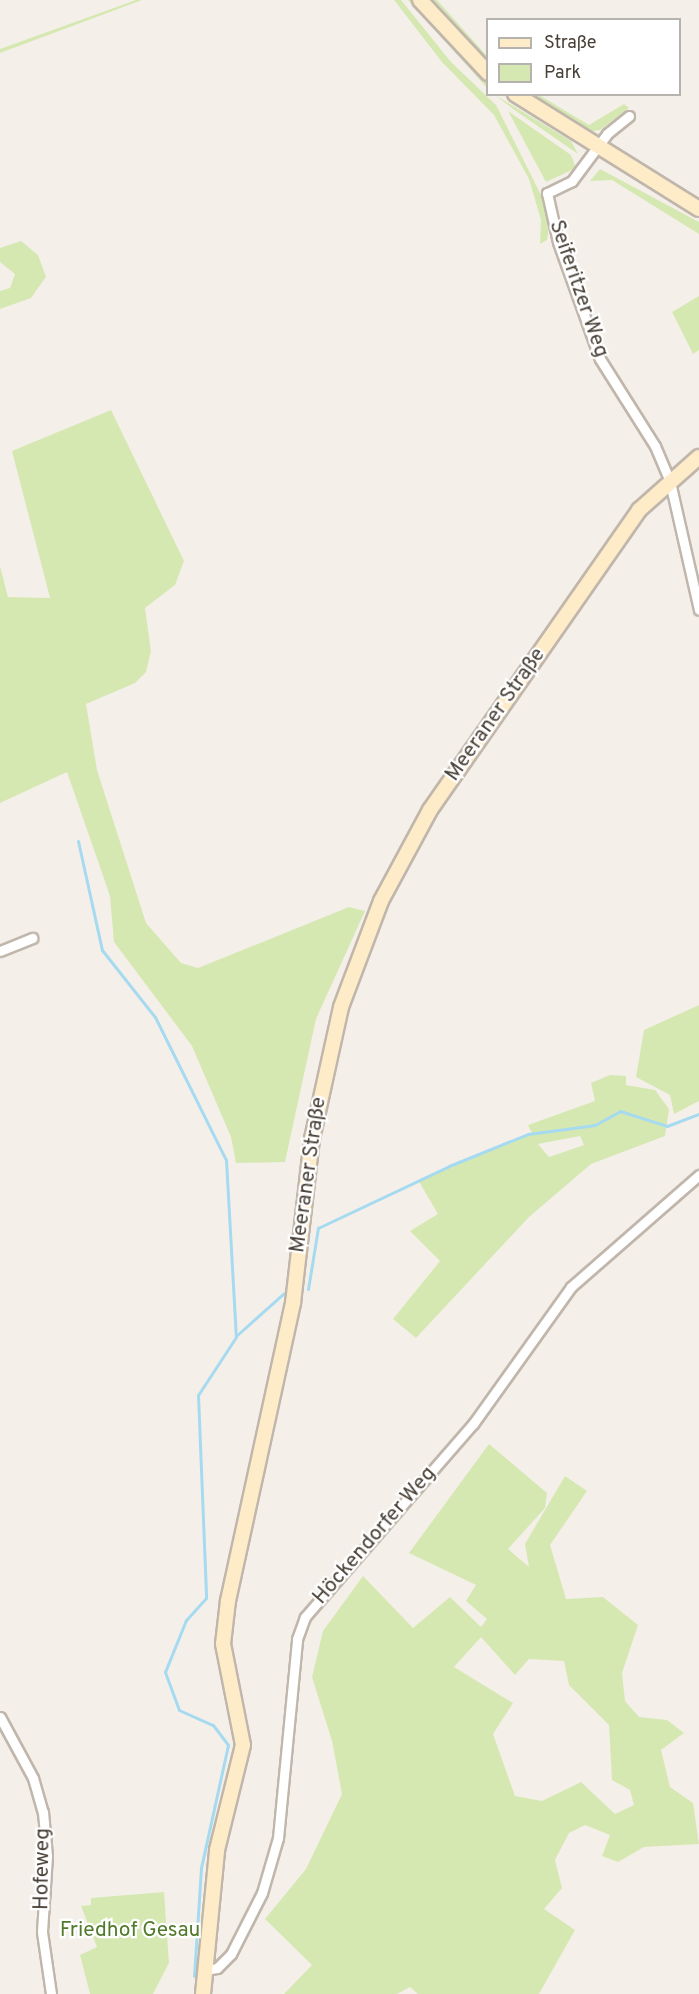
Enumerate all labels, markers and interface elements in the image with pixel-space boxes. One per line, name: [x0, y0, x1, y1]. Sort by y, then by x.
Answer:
legend: [486, 18, 681, 96]
text: Straße: [544, 32, 596, 55]
text: Park: [544, 62, 581, 85]
street label: Seiferitzer Weg: [543, 217, 613, 361]
street label: Meeraner Straße: [441, 643, 551, 787]
street label: Meeraner Straße: [286, 1095, 332, 1255]
street label: Höckendorfer Weg: [308, 1462, 442, 1610]
street label: Hofeweg: [30, 1828, 56, 1910]
park label: Friedhof Gesau: [60, 1918, 200, 1944]

